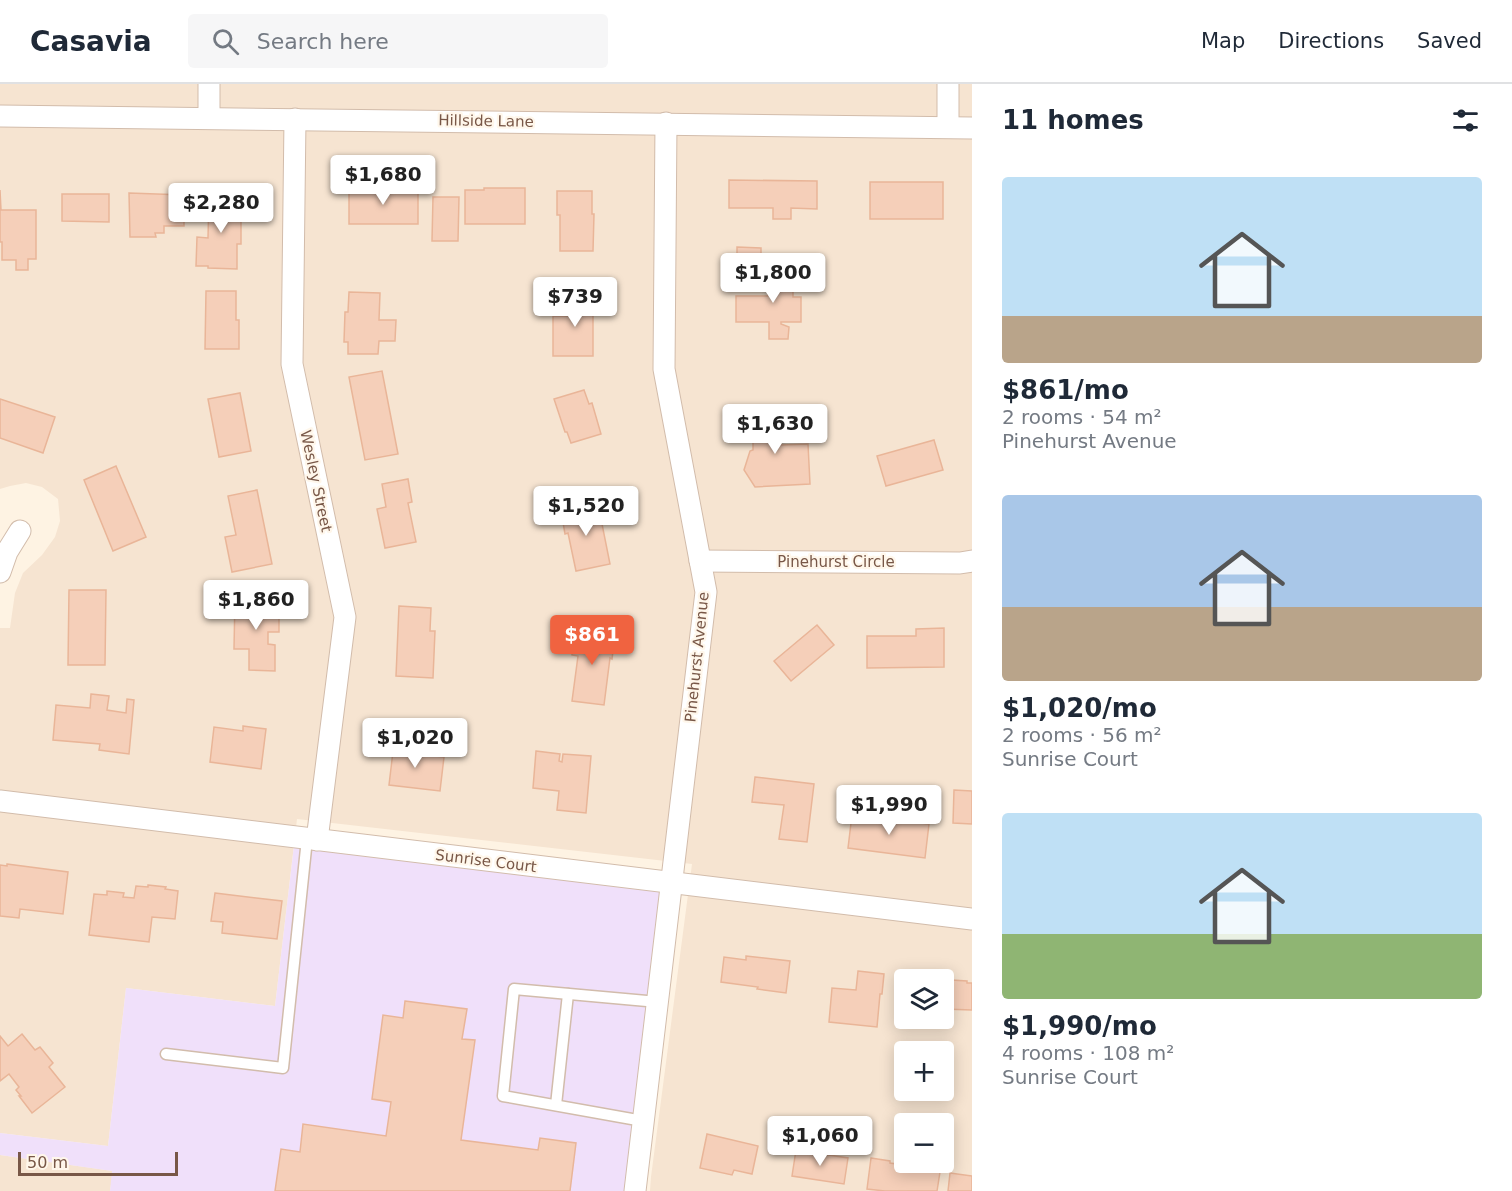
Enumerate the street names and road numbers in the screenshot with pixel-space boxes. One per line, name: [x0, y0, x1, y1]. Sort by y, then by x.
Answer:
street label: Hillside Lane: [438, 111, 534, 131]
street label: Wesley Street: [296, 428, 336, 534]
street label: Pinehurst Circle: [777, 553, 895, 571]
street label: Pinehurst Avenue: [681, 591, 713, 723]
street label: Sunrise Court: [434, 846, 538, 876]

